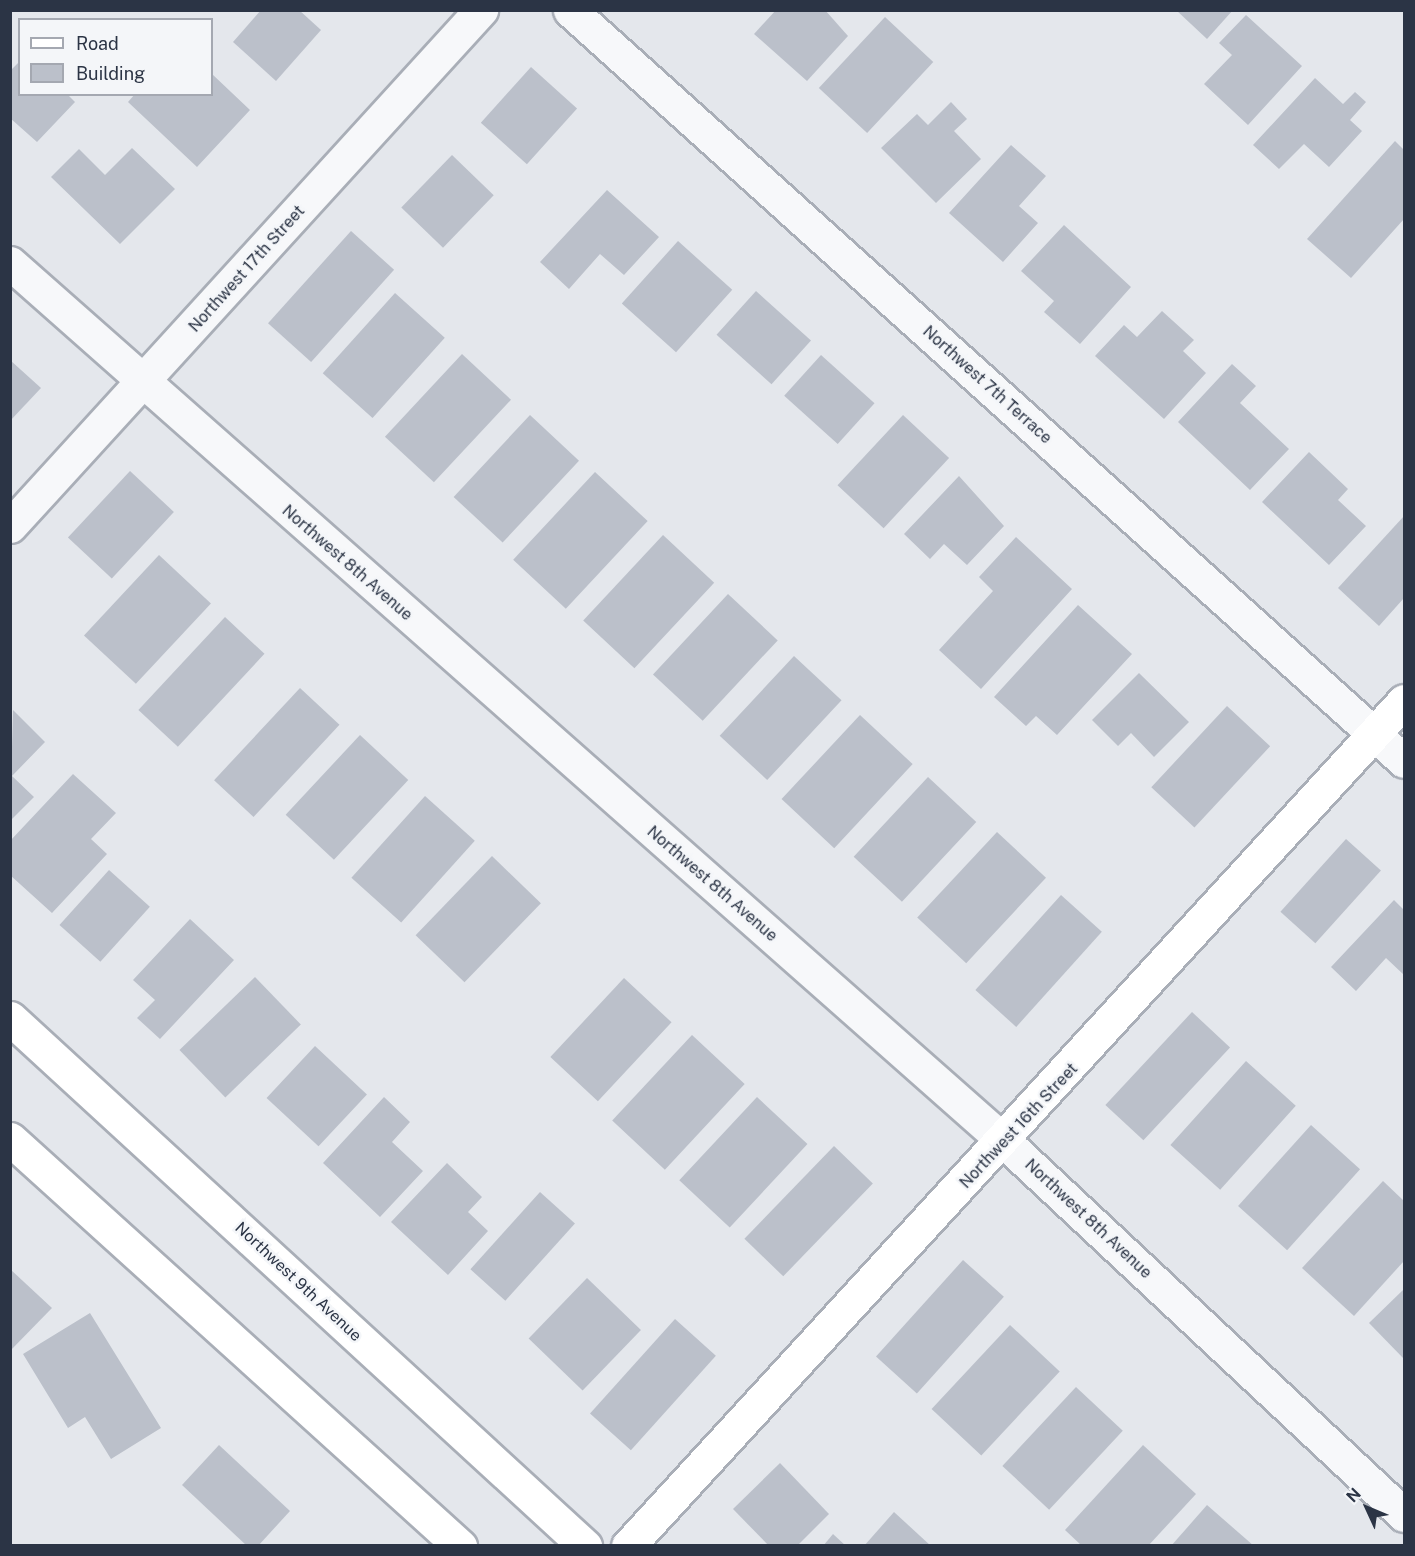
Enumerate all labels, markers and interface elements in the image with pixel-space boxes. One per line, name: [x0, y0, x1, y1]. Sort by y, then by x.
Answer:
legend: [18, 18, 213, 96]
text: Road: [76, 33, 119, 54]
text: Building: [76, 63, 145, 84]
street label: Northwest 17th Street: [185, 202, 309, 336]
street label: Northwest 7th Terrace: [919, 322, 1055, 448]
street label: Northwest 8th Avenue: [278, 501, 416, 625]
street label: Northwest 8th Avenue: [643, 822, 781, 946]
street label: Northwest 16th Street: [956, 1059, 1082, 1193]
street label: Northwest 8th Avenue: [1021, 1155, 1155, 1283]
street label: Northwest 9th Avenue: [231, 1218, 365, 1346]
north arrow: [1337, 1478, 1397, 1538]
text: N: [1343, 1484, 1365, 1506]

